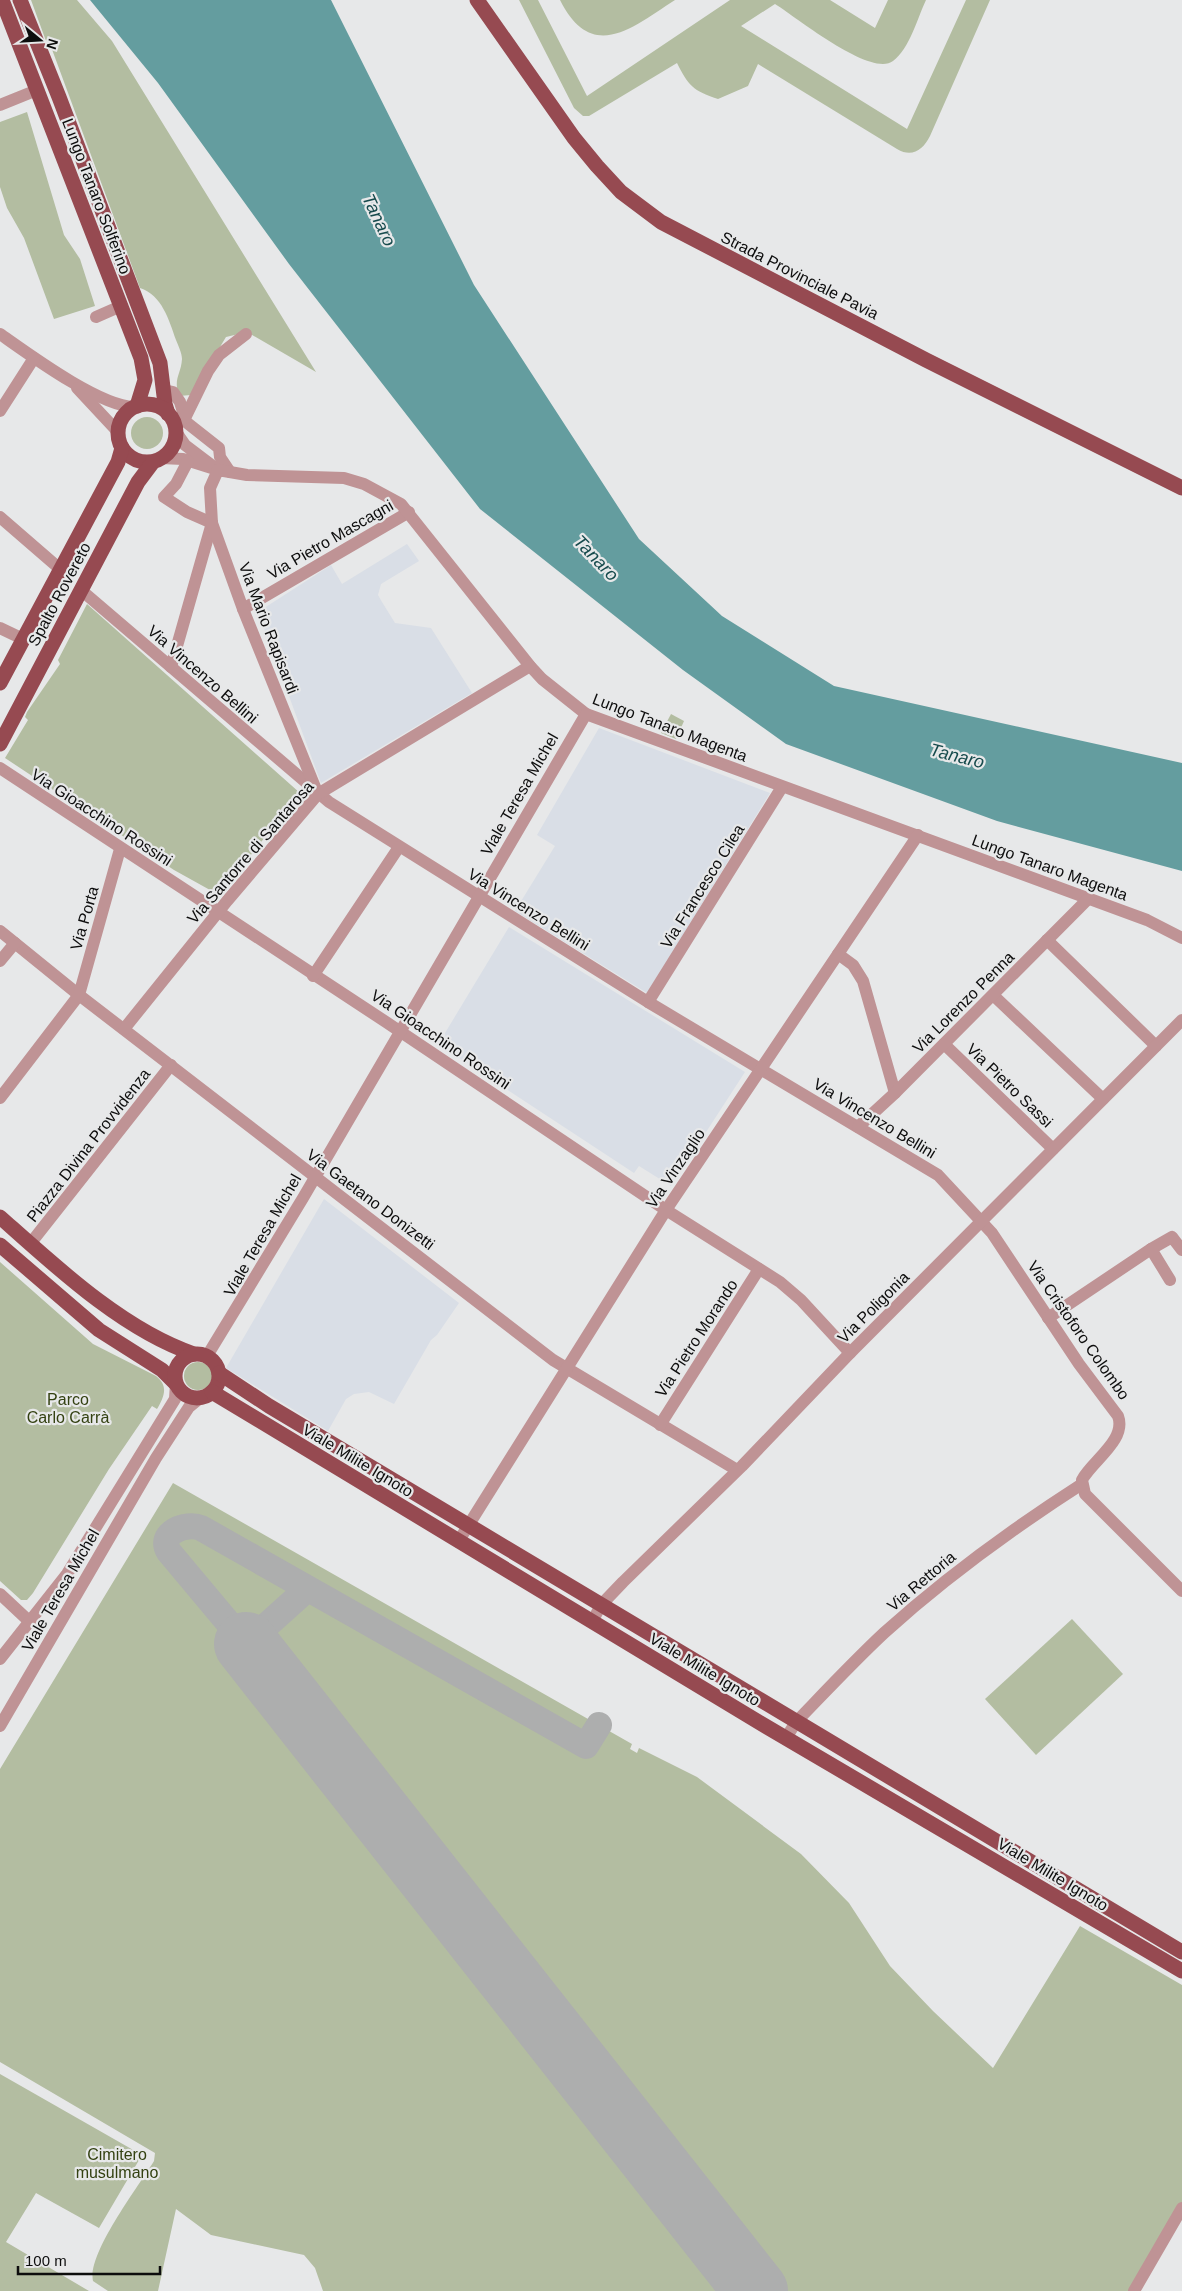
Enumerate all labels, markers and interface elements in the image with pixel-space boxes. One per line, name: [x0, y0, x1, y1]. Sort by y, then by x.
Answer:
north arrow: [15, 15, 65, 65]
text: N: [43, 37, 62, 51]
street label: Lungo Tanaro Solferino: [59, 116, 134, 276]
water label: Tanaro: [358, 191, 400, 249]
street label: Strada Provinciale Pavia: [718, 228, 881, 323]
street label: Via Pietro Mascagni: [265, 497, 396, 582]
water label: Tanaro: [570, 531, 622, 585]
street label: Spalto Rovereto: [25, 540, 94, 649]
street label: Via Mario Rapisardi: [236, 560, 301, 696]
street label: Via Vincenzo Bellini: [144, 622, 261, 727]
street label: Lungo Tanaro Magenta: [590, 690, 750, 765]
street label: Viale Teresa Michel: [478, 730, 561, 858]
water label: Tanaro: [928, 740, 986, 772]
street label: Via Gioacchino Rossini: [28, 766, 175, 869]
street label: Via Santorre di Santarosa: [184, 778, 317, 927]
street label: Via Francesco Cilea: [657, 821, 748, 951]
street label: Lungo Tanaro Magenta: [970, 831, 1130, 904]
street label: Via Vincenzo Bellini: [465, 865, 593, 954]
street label: Via Porta: [67, 884, 102, 952]
street label: Via Lorenzo Penna: [909, 948, 1017, 1056]
street label: Via Gioacchino Rossini: [368, 986, 514, 1092]
street label: Via Pietro Sassi: [963, 1040, 1056, 1131]
street label: Piazza Divina Provvidenza: [23, 1065, 153, 1225]
street label: Via Vincenzo Bellini: [810, 1075, 939, 1162]
street label: Via Vinzaglio: [643, 1125, 708, 1211]
street label: Via Gaetano Donizetti: [304, 1146, 438, 1253]
street label: Viale Teresa Michel: [221, 1171, 304, 1299]
street label: Via Cristoforo Colombo: [1024, 1258, 1133, 1403]
street label: Via Poligonia: [834, 1268, 912, 1346]
street label: Via Pietro Morando: [652, 1276, 741, 1400]
park label: Parco Carlo Carrà: [27, 1391, 109, 1426]
street label: Viale Milite Ignoto: [299, 1421, 416, 1500]
street label: Viale Teresa Michel: [19, 1526, 102, 1654]
street label: Via Rettoria: [884, 1548, 959, 1615]
street label: Viale Milite Ignoto: [646, 1630, 763, 1709]
street label: Viale Milite Ignoto: [994, 1835, 1111, 1914]
park label: Cimitero musulmano: [76, 2146, 158, 2181]
scale bar: [18, 2244, 160, 2276]
text: 100 m: [25, 2252, 67, 2269]

